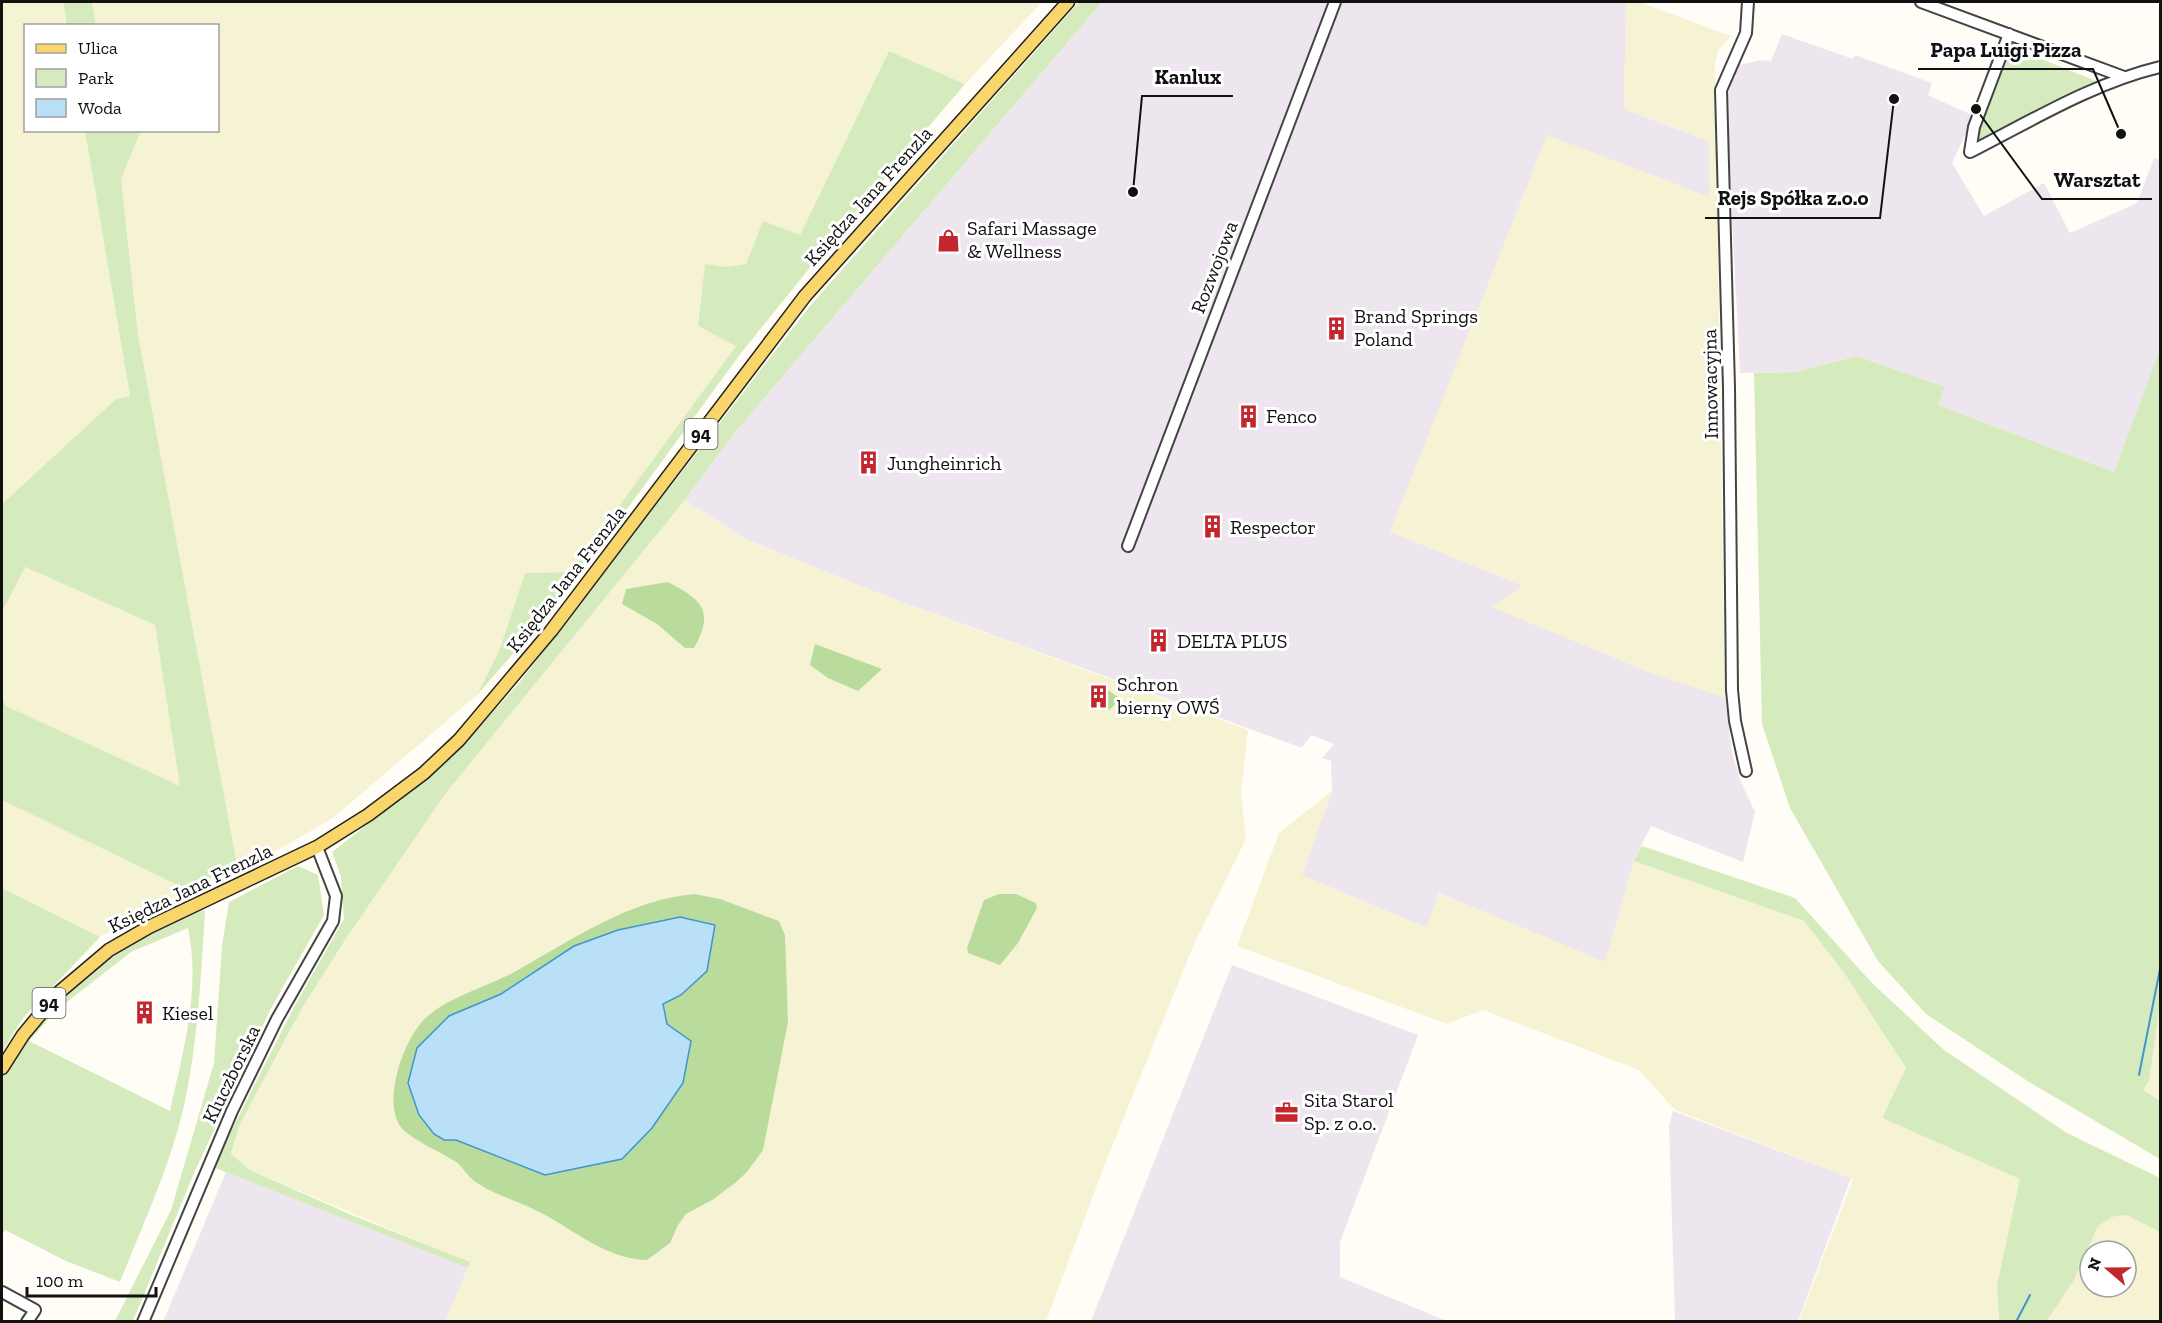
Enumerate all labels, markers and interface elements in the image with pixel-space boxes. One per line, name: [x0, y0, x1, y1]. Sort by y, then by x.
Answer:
legend: [24, 24, 219, 132]
callout: Papa Luigi Pizza: [1918, 30, 2093, 69]
text: Ulica: [78, 37, 118, 59]
text: Papa Luigi Pizza: [1930, 37, 2082, 62]
callout: Kanlux: [1142, 57, 1233, 96]
text: Kanlux: [1155, 64, 1221, 89]
text: Park: [78, 67, 114, 89]
text: Woda: [78, 97, 122, 119]
street label: Księdza Jana Frenzla: [799, 121, 937, 271]
callout: Warsztat: [2042, 160, 2152, 199]
text: Warsztat: [2054, 167, 2141, 192]
callout: Rejs Spółka z.o.o: [1705, 179, 1880, 218]
text: Rejs Spółka z.o.o: [1717, 185, 1869, 210]
place label: Safari Massage & Wellness: [967, 216, 1097, 263]
street label: Rozwojowa: [1185, 217, 1243, 317]
shop icon: Safari Massage & Wellness: [936, 227, 962, 253]
place label: Brand Springs Poland: [1354, 304, 1478, 351]
building icon: Brand Springs Poland: [1323, 315, 1349, 341]
street label: Innowacyjna: [1697, 328, 1723, 439]
building icon: Fenco: [1235, 403, 1261, 429]
place label: Fenco: [1266, 404, 1317, 428]
road number: 94: [684, 419, 718, 449]
building icon: Jungheinrich: [856, 450, 882, 476]
place label: Jungheinrich: [887, 451, 1002, 475]
street label: Księdza Jana Frenzla: [501, 501, 631, 657]
building icon: Respector: [1199, 514, 1225, 540]
place label: Respector: [1230, 515, 1316, 539]
building icon: DELTA PLUS: [1146, 628, 1172, 654]
place label: DELTA PLUS: [1177, 629, 1287, 653]
place label: Schron bierny OWŚ: [1116, 672, 1220, 719]
building icon: Schron bierny OWŚ: [1086, 683, 1112, 709]
street label: Księdza Jana Frenzla: [104, 838, 276, 938]
road number: 94: [32, 988, 66, 1018]
building icon: Kiesel: [131, 1000, 157, 1026]
place label: Kiesel: [162, 1001, 213, 1025]
street label: Kluczborska: [197, 1021, 265, 1127]
place label: Sita Starol Sp. z o.o.: [1304, 1088, 1394, 1135]
office icon: Sita Starol Sp. z o.o.: [1273, 1099, 1299, 1125]
north arrow: [2078, 1239, 2138, 1299]
text: N: [2083, 1255, 2105, 1273]
scale bar: [27, 1260, 156, 1298]
text: 100 m: [36, 1270, 84, 1292]

